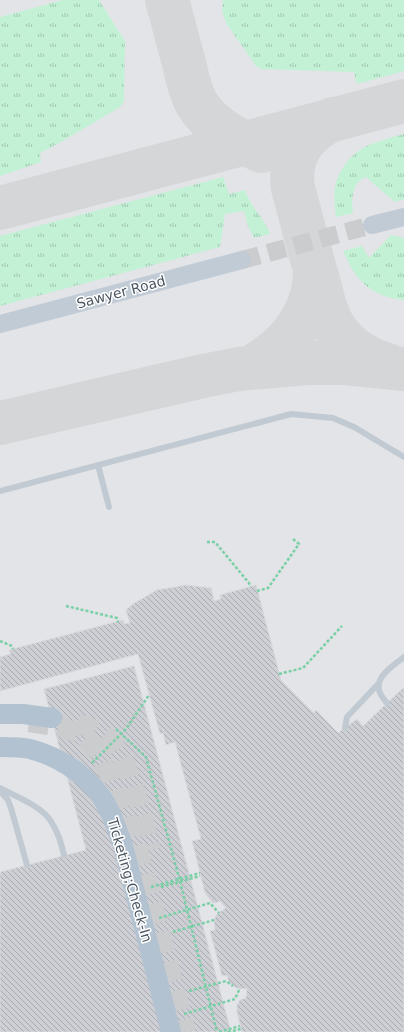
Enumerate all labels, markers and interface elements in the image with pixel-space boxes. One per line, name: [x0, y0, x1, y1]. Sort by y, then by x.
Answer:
street label: Sawyer Road: [75, 272, 167, 312]
street label: Ticketing;Check-In: [104, 815, 155, 944]

